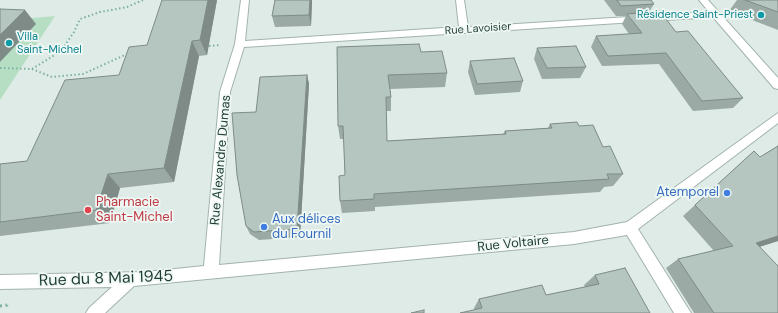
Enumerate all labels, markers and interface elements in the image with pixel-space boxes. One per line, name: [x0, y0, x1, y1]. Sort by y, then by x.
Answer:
place label: Résidence Saint-Priest: [637, 8, 753, 22]
marker: Résidence Saint-Priest: [756, 10, 766, 20]
street label: Rue Lavoisier: [444, 20, 512, 38]
place label: Villa Saint-Michel: [17, 30, 82, 56]
marker: Villa Saint-Michel: [4, 38, 14, 48]
street label: Rue Alexandre Dumas: [208, 94, 234, 226]
place label: Atemporel: [656, 185, 719, 201]
marker: Atemporel: [722, 188, 732, 198]
place label: Pharmacie Saint-Michel: [96, 195, 173, 226]
marker: Pharmacie Saint-Michel: [83, 205, 93, 215]
place label: Aux délices du Fournil: [272, 212, 341, 243]
marker: Aux délices du Fournil: [259, 222, 269, 232]
street label: Rue Voltaire: [477, 232, 549, 256]
street label: Rue du 8 Mai 1945: [39, 267, 173, 291]

